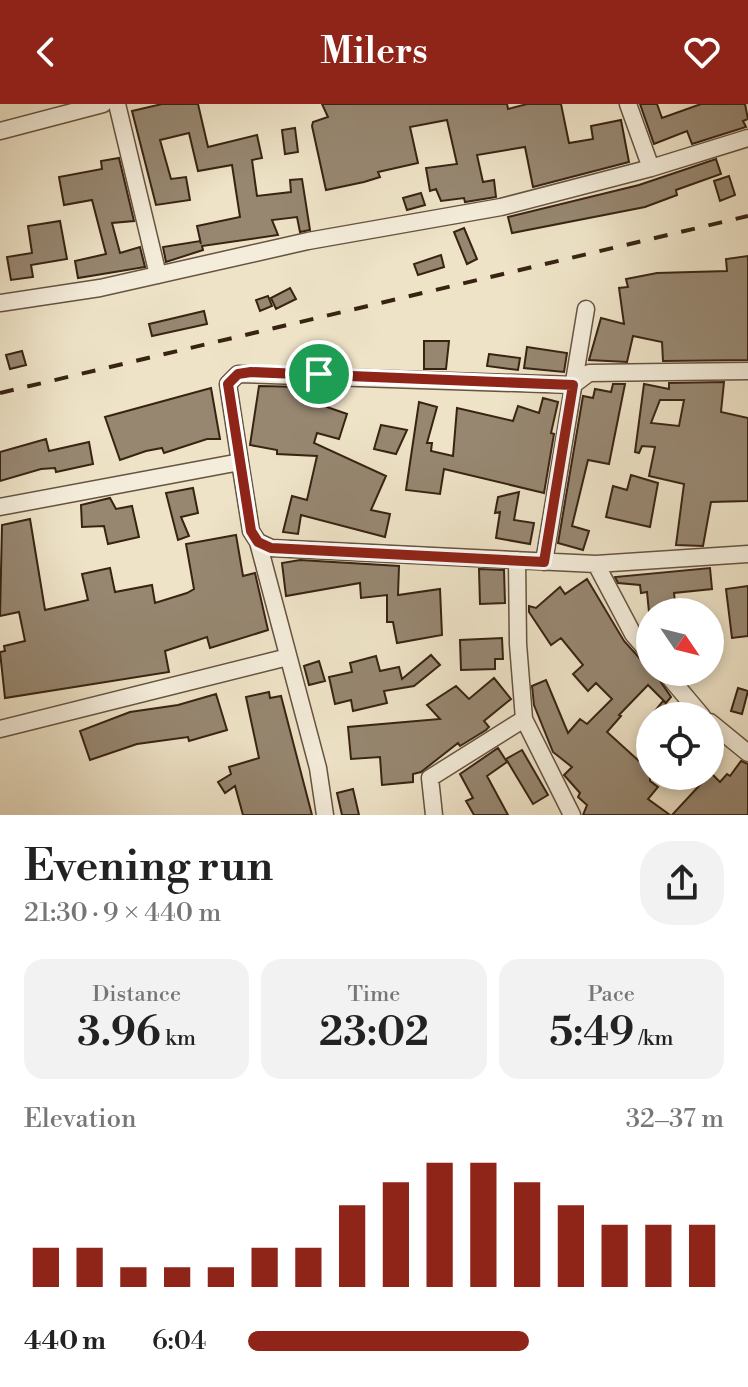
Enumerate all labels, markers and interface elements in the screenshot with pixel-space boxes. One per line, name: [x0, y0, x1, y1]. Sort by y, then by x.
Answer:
icon: back: [24, 30, 68, 74]
text: Milers: [320, 30, 428, 75]
icon: heart: [680, 30, 724, 74]
pin: [285, 340, 353, 408]
icon: arrive: [297, 352, 341, 396]
north arrow: [636, 598, 724, 686]
map controls: [636, 598, 724, 790]
button: locate: [636, 702, 724, 790]
text: Evening run: [24, 839, 273, 894]
button: share: [640, 841, 724, 925]
text: 21:30 · 9 × 440 m: [24, 897, 221, 929]
text: Distance: [92, 981, 181, 1008]
text: Time: [348, 981, 400, 1008]
text: Pace: [588, 981, 635, 1008]
text: 3.96: [77, 1008, 161, 1058]
text: 23:02: [319, 1008, 429, 1058]
text: 5:49: [549, 1008, 634, 1058]
text: km: [161, 1025, 196, 1052]
text: /km: [634, 1025, 674, 1052]
text: Elevation: [24, 1103, 137, 1135]
text: 32–37 m: [626, 1103, 724, 1135]
text: 440 m: [24, 1325, 106, 1357]
text: 6:04: [152, 1325, 206, 1357]

